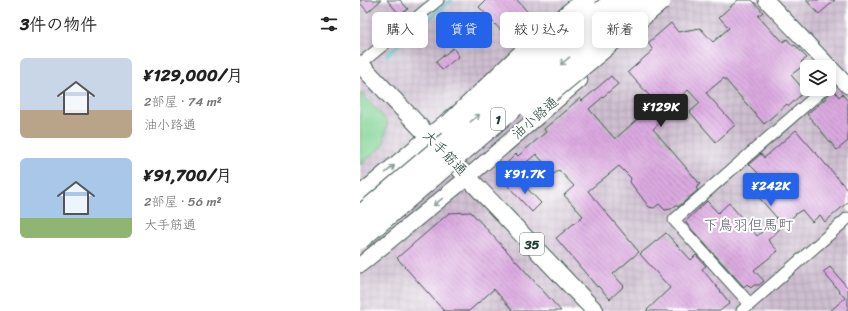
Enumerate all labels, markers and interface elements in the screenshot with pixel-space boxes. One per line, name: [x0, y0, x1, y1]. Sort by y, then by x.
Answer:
text: 3件の物件: [20, 9, 97, 39]
chip: 購入: [372, 12, 428, 48]
chip: 賃貸: [436, 12, 492, 48]
chip: 絞り込み: [500, 12, 584, 48]
chip: 新着: [592, 12, 648, 48]
icon: filters: [318, 13, 340, 35]
one-way arrow: [560, 57, 570, 66]
text: ¥129,000/月: [144, 60, 243, 90]
map controls: [800, 60, 836, 96]
button: layers: [800, 60, 836, 96]
icon: home: [52, 74, 100, 122]
text: 2部屋 · 74 m²: [144, 90, 222, 113]
street label: 油小路通: [506, 90, 564, 146]
pin: ¥129K: [633, 94, 689, 128]
text: ¥129K: [643, 95, 679, 118]
road number: 1: [491, 108, 505, 130]
text: 油小路通: [144, 113, 196, 136]
one-way arrow: [470, 114, 480, 123]
street label: 大手筋通: [417, 124, 473, 182]
text: ¥91,700/月: [144, 160, 232, 190]
pin: ¥91.7K: [492, 161, 558, 195]
text: ¥91.7K: [505, 162, 545, 185]
one-way arrow: [384, 165, 395, 174]
pin: ¥242K: [743, 173, 799, 207]
icon: home: [52, 174, 100, 222]
text: ¥242K: [752, 174, 790, 197]
text: 2部屋 · 56 m²: [144, 190, 222, 213]
one-way arrow: [433, 197, 443, 206]
district label: 下鳥羽但馬町: [703, 212, 794, 238]
text: 大手筋通: [144, 213, 196, 236]
road number: 35: [520, 233, 544, 255]

